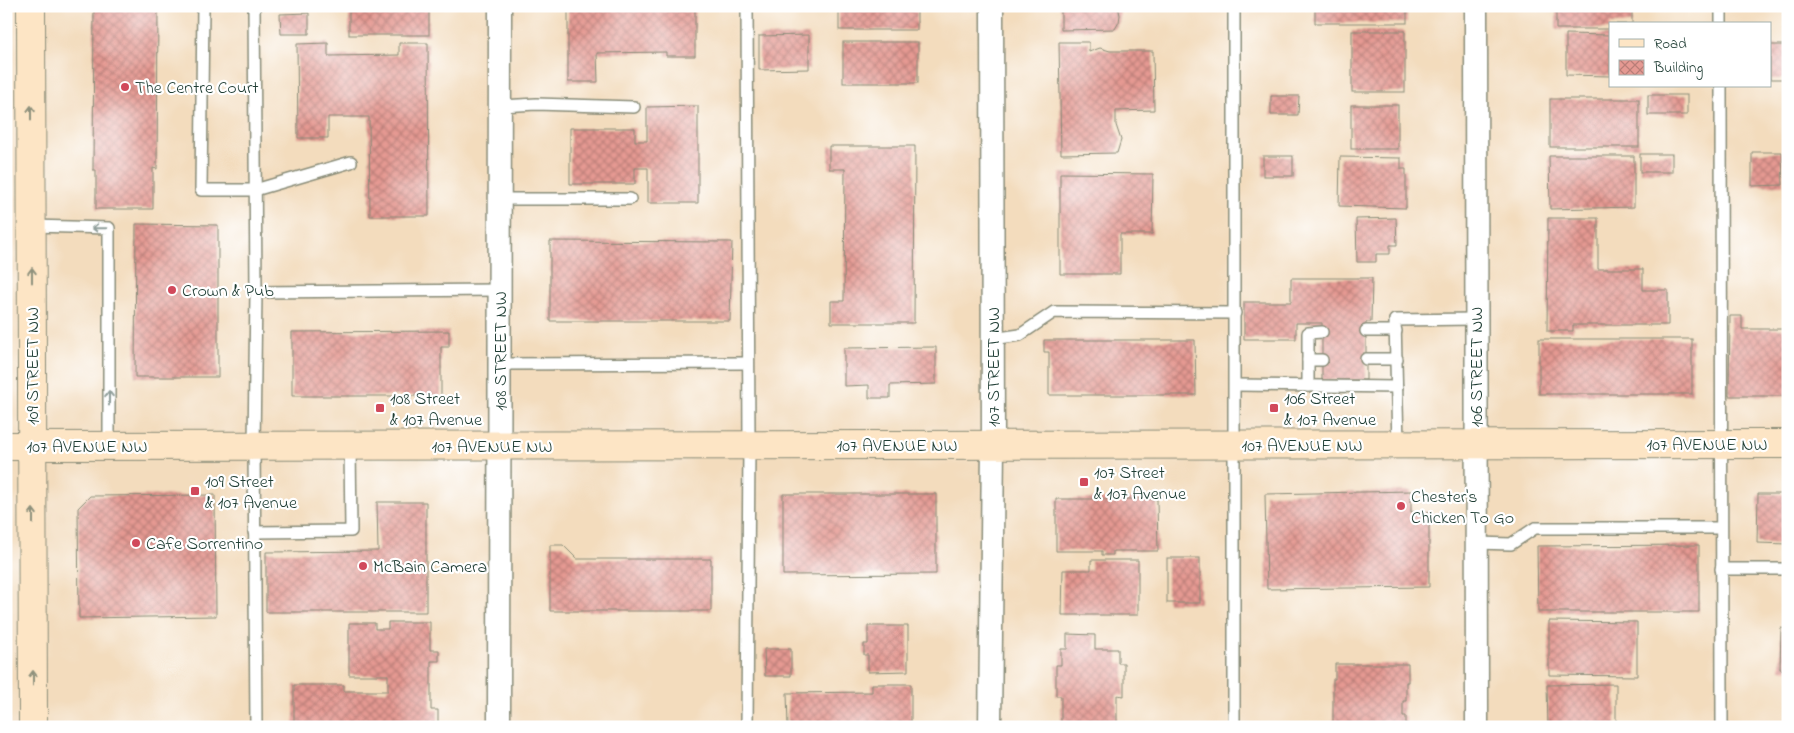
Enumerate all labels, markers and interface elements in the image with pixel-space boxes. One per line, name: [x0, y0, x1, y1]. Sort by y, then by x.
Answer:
legend: [1609, 22, 1772, 88]
text: Road: [1654, 33, 1687, 55]
text: Building: [1653, 57, 1703, 80]
place label: The Centre Court: [135, 76, 259, 102]
marker: The Centre Court: [119, 81, 131, 93]
one-way arrow: [26, 105, 36, 121]
one-way arrow: [91, 223, 108, 233]
one-way arrow: [27, 267, 36, 283]
place label: Crown & Pub: [182, 279, 274, 305]
marker: Crown & Pub: [166, 284, 178, 296]
street label: 108 STREET NW: [489, 291, 515, 411]
street label: 109 STREET NW: [21, 307, 47, 425]
street label: 107 STREET NW: [982, 307, 1008, 427]
street label: 106 STREET NW: [1465, 307, 1491, 427]
place label: 108 Street & 107 Avenue: [390, 387, 483, 434]
place label: 106 Street & 107 Avenue: [1284, 387, 1377, 434]
one-way arrow: [104, 390, 114, 406]
marker: 108 Street & 107 Avenue: [374, 402, 386, 414]
marker: 106 Street & 107 Avenue: [1268, 402, 1280, 414]
street label: 107 AVENUE NW: [1647, 433, 1768, 459]
street label: 107 AVENUE NW: [837, 434, 958, 460]
street label: 107 AVENUE NW: [1242, 434, 1363, 460]
street label: 107 AVENUE NW: [27, 435, 148, 461]
street label: 107 AVENUE NW: [432, 435, 553, 461]
place label: 107 Street & 107 Avenue: [1094, 461, 1187, 508]
place label: 109 Street & 107 Avenue: [205, 470, 298, 517]
marker: 107 Street & 107 Avenue: [1078, 476, 1090, 488]
marker: 109 Street & 107 Avenue: [189, 485, 201, 497]
place label: Chester's Chicken To Go: [1411, 485, 1514, 532]
marker: Chester's Chicken To Go: [1395, 500, 1407, 512]
one-way arrow: [28, 508, 38, 524]
place label: Cafe Sorrentino: [146, 532, 263, 558]
marker: Cafe Sorrentino: [130, 537, 142, 549]
place label: McBain Camera: [373, 555, 487, 581]
marker: McBain Camera: [357, 560, 369, 572]
one-way arrow: [28, 670, 38, 686]

